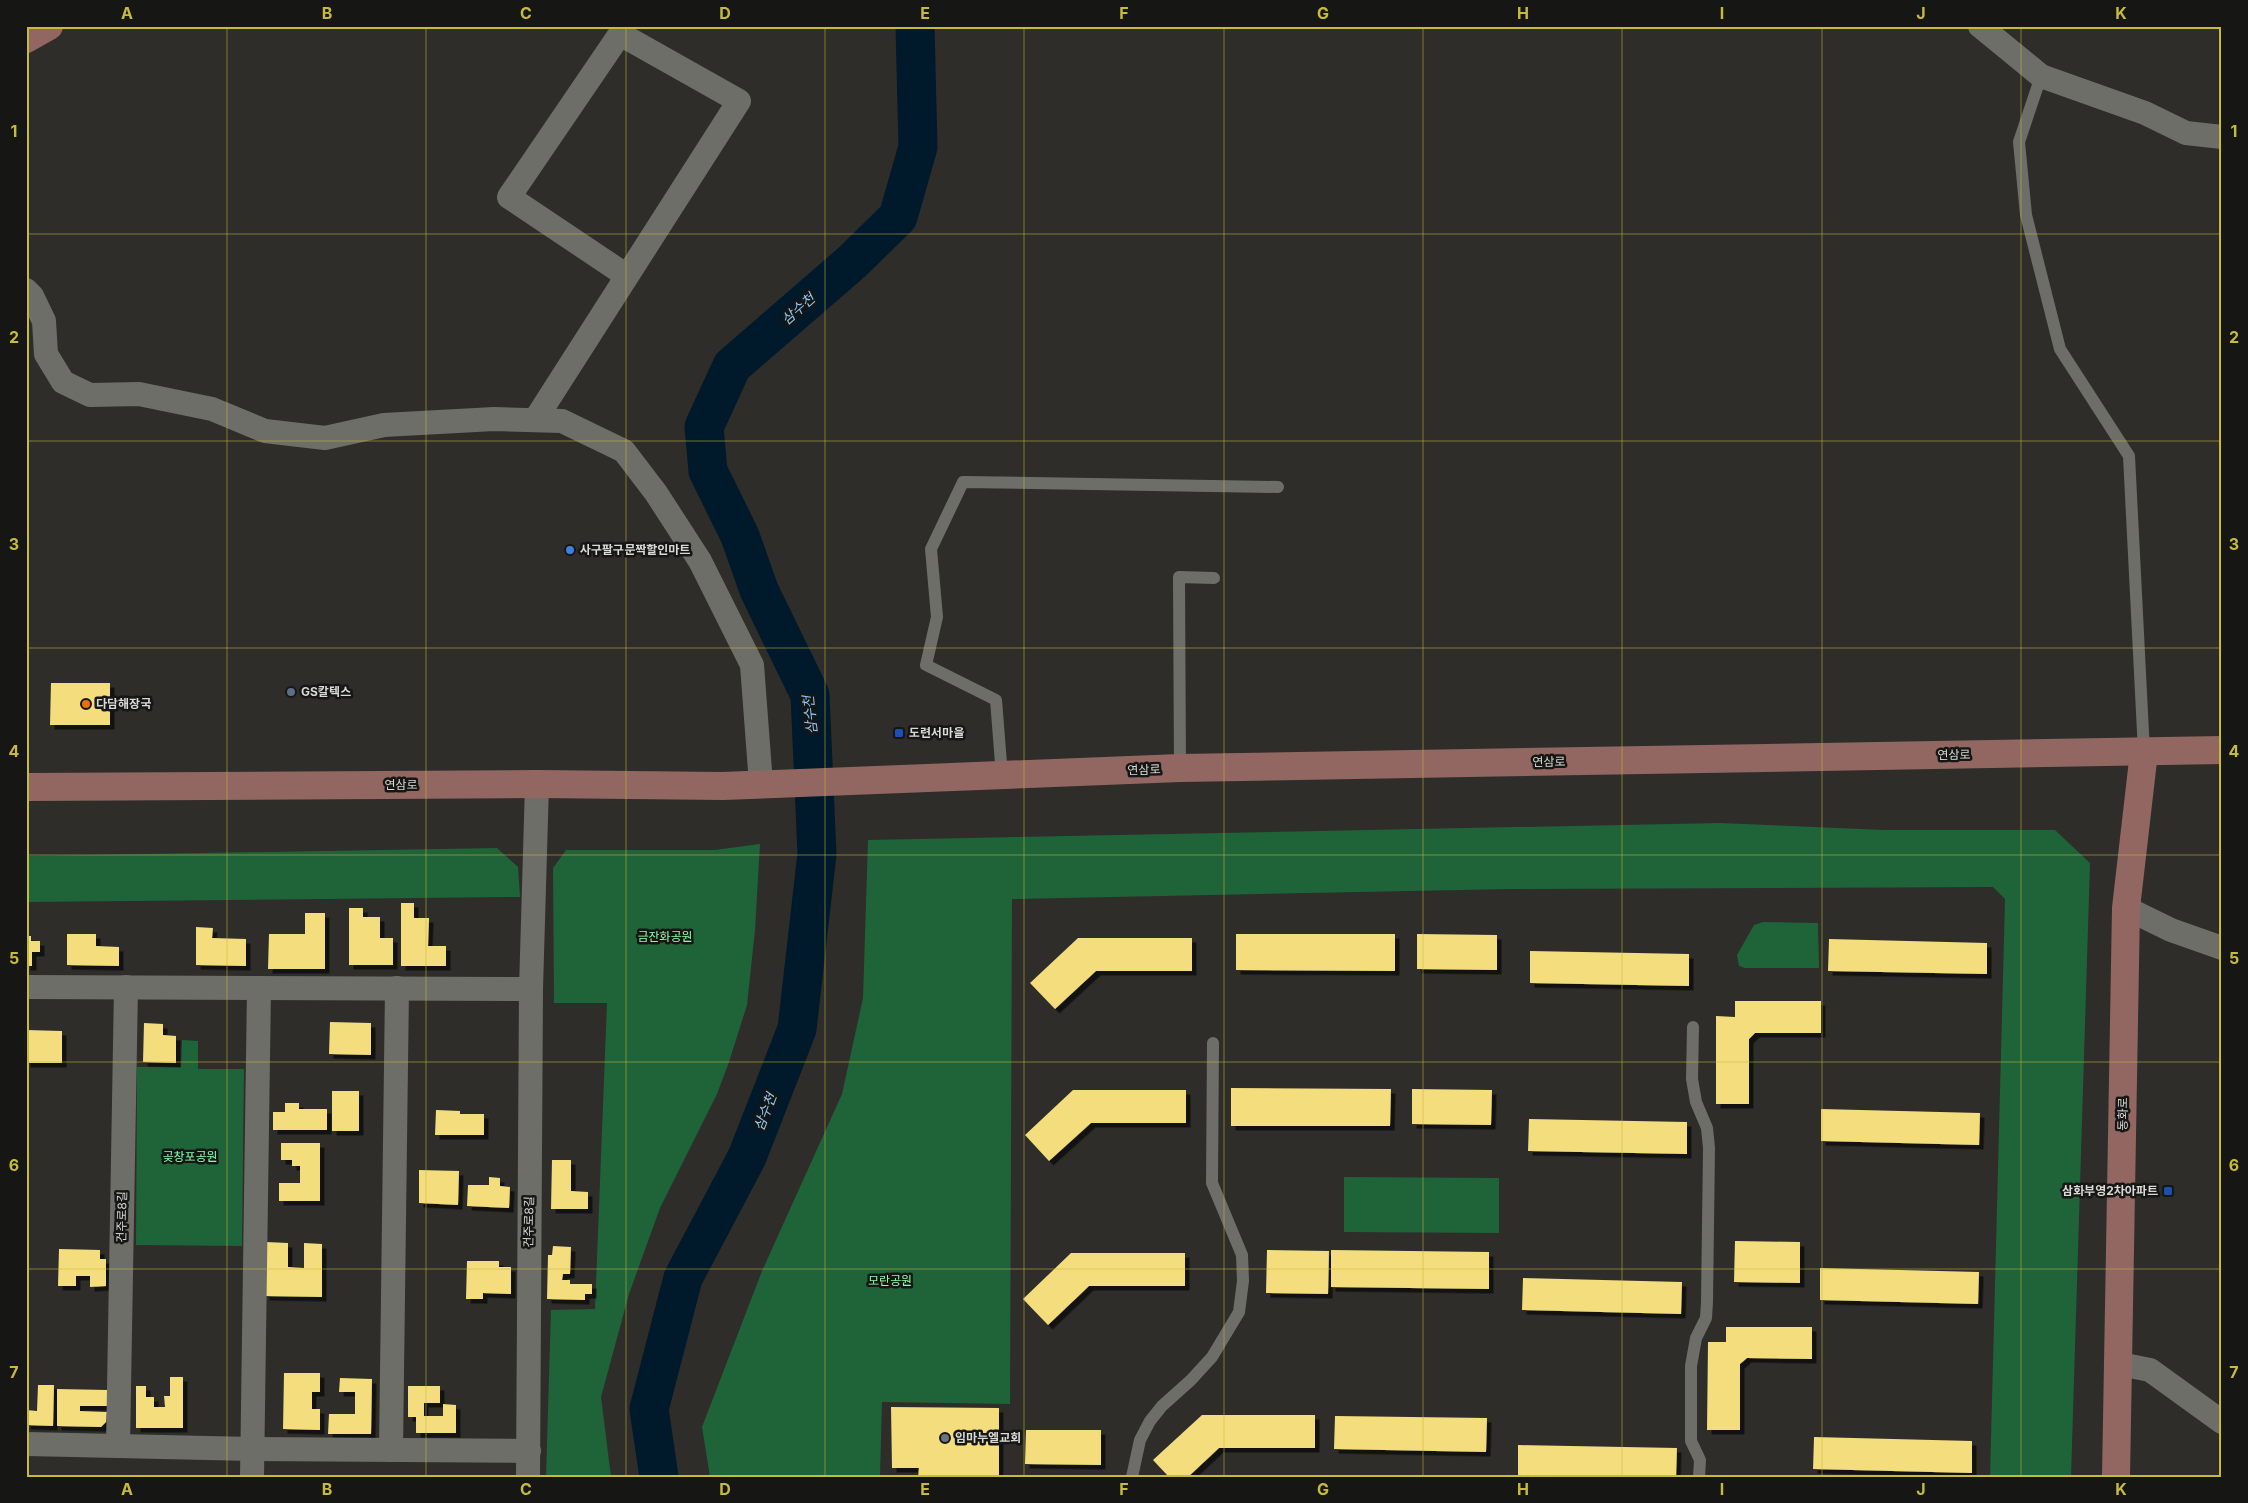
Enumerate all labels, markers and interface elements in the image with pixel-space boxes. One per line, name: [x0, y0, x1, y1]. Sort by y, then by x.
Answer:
text: A: [121, 3, 133, 23]
text: B: [322, 3, 332, 23]
text: C: [520, 3, 532, 23]
text: D: [719, 3, 731, 23]
text: E: [920, 3, 930, 23]
text: F: [1119, 3, 1129, 23]
text: G: [1317, 3, 1329, 23]
text: H: [1517, 3, 1529, 23]
text: I: [1720, 3, 1724, 23]
text: J: [1916, 3, 1926, 23]
text: K: [2115, 3, 2127, 23]
text: 1: [11, 121, 17, 141]
text: 1: [2231, 121, 2237, 141]
water label: 삼수천: [778, 289, 819, 328]
text: 2: [9, 327, 19, 347]
text: 2: [2229, 327, 2239, 347]
text: 3: [9, 534, 19, 554]
text: 3: [2229, 534, 2239, 554]
place label: 사구팔구문짝할인마트: [580, 542, 690, 557]
marker: 사구팔구문짝할인마트: [564, 544, 576, 556]
place label: GS칼텍스: [301, 684, 351, 699]
marker: GS칼텍스: [285, 686, 297, 698]
water label: 삼수천: [799, 694, 820, 735]
place label: 다담해장국: [96, 696, 151, 711]
marker: 다담해장국: [80, 698, 92, 710]
place label: 도련서마을: [909, 725, 964, 740]
marker: 도련서마을: [893, 727, 905, 739]
text: 4: [9, 741, 20, 761]
text: 4: [2229, 741, 2240, 761]
street label: 연삼로: [1937, 747, 1971, 762]
street label: 연삼로: [1532, 754, 1566, 769]
street label: 연삼로: [1127, 761, 1161, 778]
street label: 연삼로: [384, 777, 418, 792]
park label: 금잔화공원: [637, 929, 693, 944]
text: 5: [9, 948, 19, 968]
text: 5: [2229, 948, 2239, 968]
water label: 삼수천: [750, 1090, 780, 1133]
street label: 동화로: [2115, 1097, 2130, 1131]
park label: 곶창포공원: [162, 1149, 218, 1164]
text: 6: [9, 1155, 19, 1175]
text: 6: [2229, 1155, 2239, 1175]
place label: 삼화부영2차아파트: [2062, 1183, 2158, 1198]
marker: 삼화부영2차아파트: [2162, 1185, 2174, 1197]
street label: 건주로8길: [114, 1191, 129, 1243]
street label: 건주로8길: [521, 1196, 536, 1248]
park label: 모란공원: [868, 1273, 912, 1288]
text: 7: [9, 1362, 19, 1382]
text: 7: [2229, 1362, 2239, 1382]
place label: 임마누엘교회: [955, 1430, 1021, 1445]
marker: 임마누엘교회: [939, 1432, 951, 1444]
text: A: [121, 1479, 133, 1499]
text: B: [322, 1479, 332, 1499]
text: C: [520, 1479, 532, 1499]
text: D: [719, 1479, 731, 1499]
text: E: [920, 1479, 930, 1499]
text: F: [1119, 1479, 1129, 1499]
text: G: [1317, 1479, 1329, 1499]
text: H: [1517, 1479, 1529, 1499]
text: I: [1720, 1479, 1724, 1499]
text: J: [1916, 1479, 1926, 1499]
text: K: [2115, 1479, 2127, 1499]

